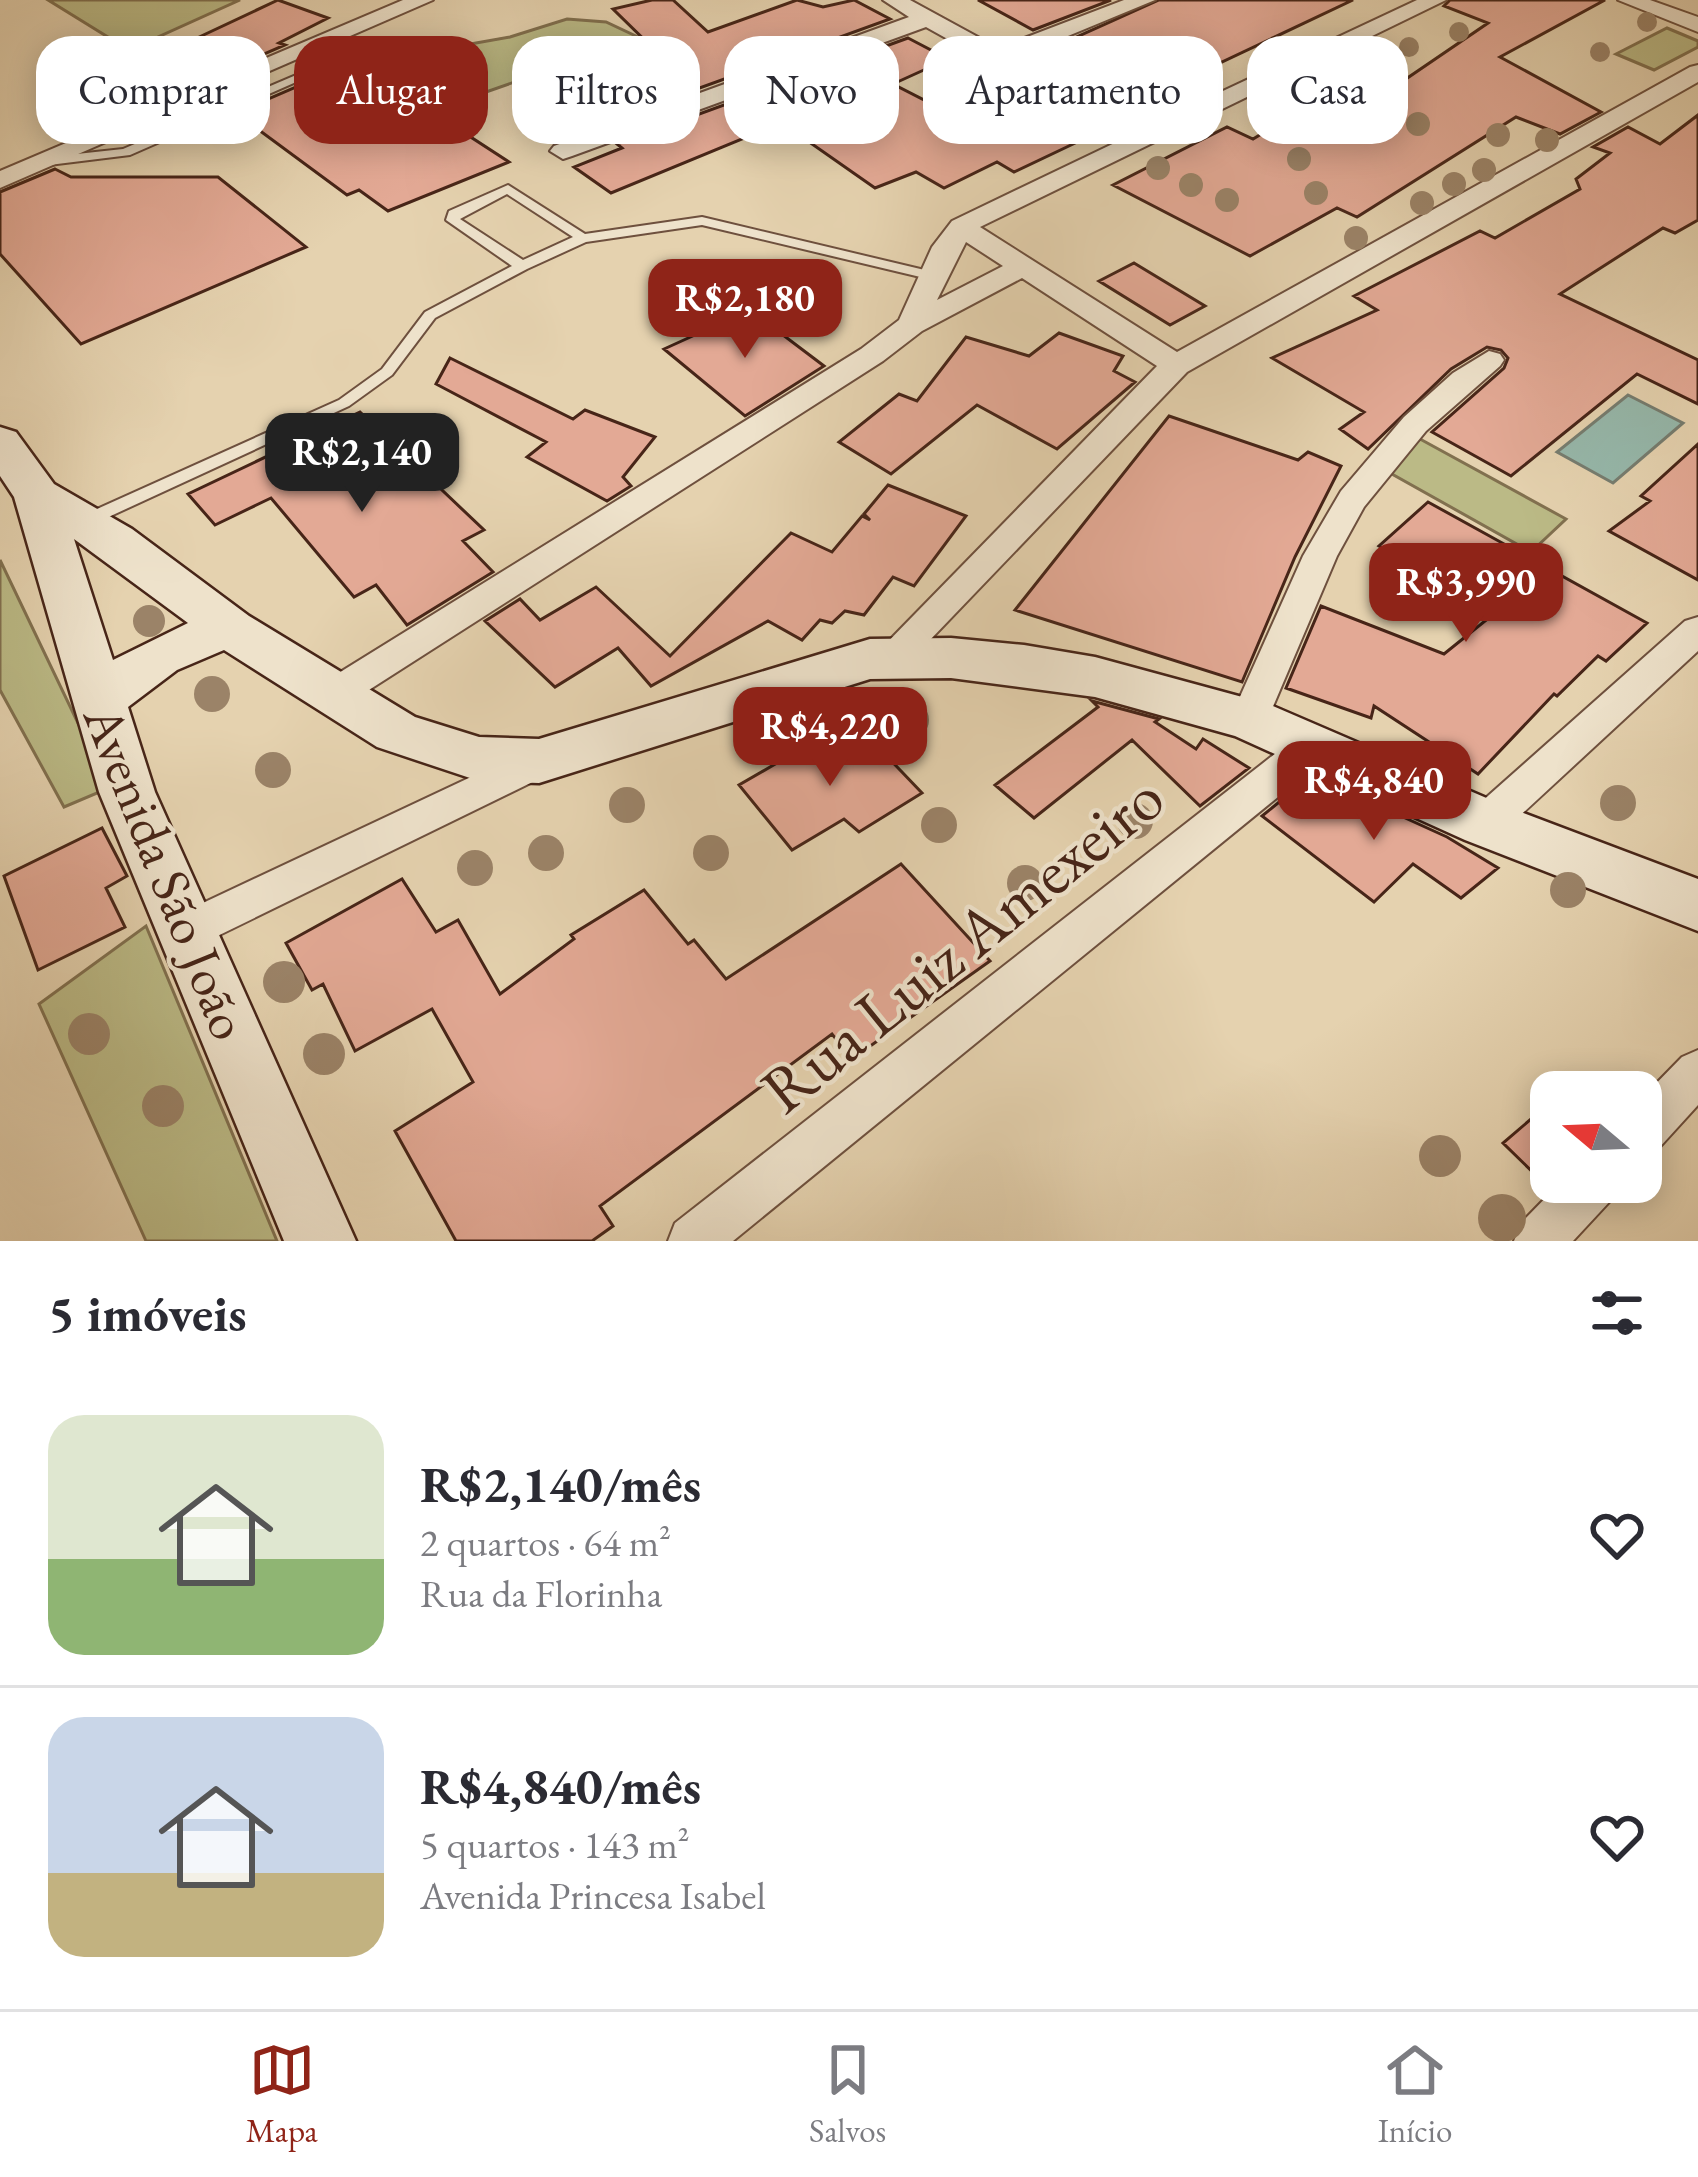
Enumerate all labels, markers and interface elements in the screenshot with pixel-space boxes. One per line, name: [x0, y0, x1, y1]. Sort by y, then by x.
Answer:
chip: Comprar: [36, 36, 270, 144]
chip: Alugar: [294, 36, 488, 144]
chip: Filtros: [512, 36, 700, 144]
chip: Novo: [724, 36, 899, 144]
chip: Apartamento: [923, 36, 1223, 144]
chip: Casa: [1247, 36, 1408, 144]
pin: R$2,180: [634, 259, 856, 361]
text: R$2,180: [675, 272, 815, 323]
pin: R$2,140: [251, 413, 473, 515]
text: R$2,140: [292, 426, 432, 477]
pin: R$3,990: [1355, 543, 1577, 645]
text: R$3,990: [1396, 556, 1536, 607]
pin: R$4,220: [719, 687, 941, 789]
street label: Avenida São João: [68, 693, 266, 1050]
text: R$4,220: [760, 700, 900, 751]
pin: R$4,840: [1263, 741, 1485, 843]
street label: Rua Luiz Amexeiro: [743, 754, 1181, 1132]
text: R$4,840: [1304, 754, 1444, 805]
north arrow: [1530, 1071, 1662, 1203]
map controls: [1530, 1071, 1662, 1203]
text: 5 imóveis: [48, 1280, 247, 1346]
icon: filters: [1584, 1280, 1650, 1346]
text: R$2,140/mês: [420, 1451, 701, 1517]
icon: home: [144, 1463, 288, 1607]
icon: heart: [1584, 1502, 1650, 1568]
text: 2 quartos · 64 m²: [420, 1517, 671, 1568]
text: Rua da Florinha: [420, 1568, 662, 1619]
text: R$4,840/mês: [420, 1753, 701, 1819]
icon: home: [144, 1765, 288, 1909]
icon: heart: [1584, 1804, 1650, 1870]
text: 5 quartos · 143 m²: [420, 1819, 690, 1870]
text: Avenida Princesa Isabel: [420, 1870, 766, 1921]
tab: Mapa: [246, 2037, 318, 2152]
tab: Salvos: [809, 2037, 886, 2152]
tab: Início: [1378, 2037, 1452, 2152]

